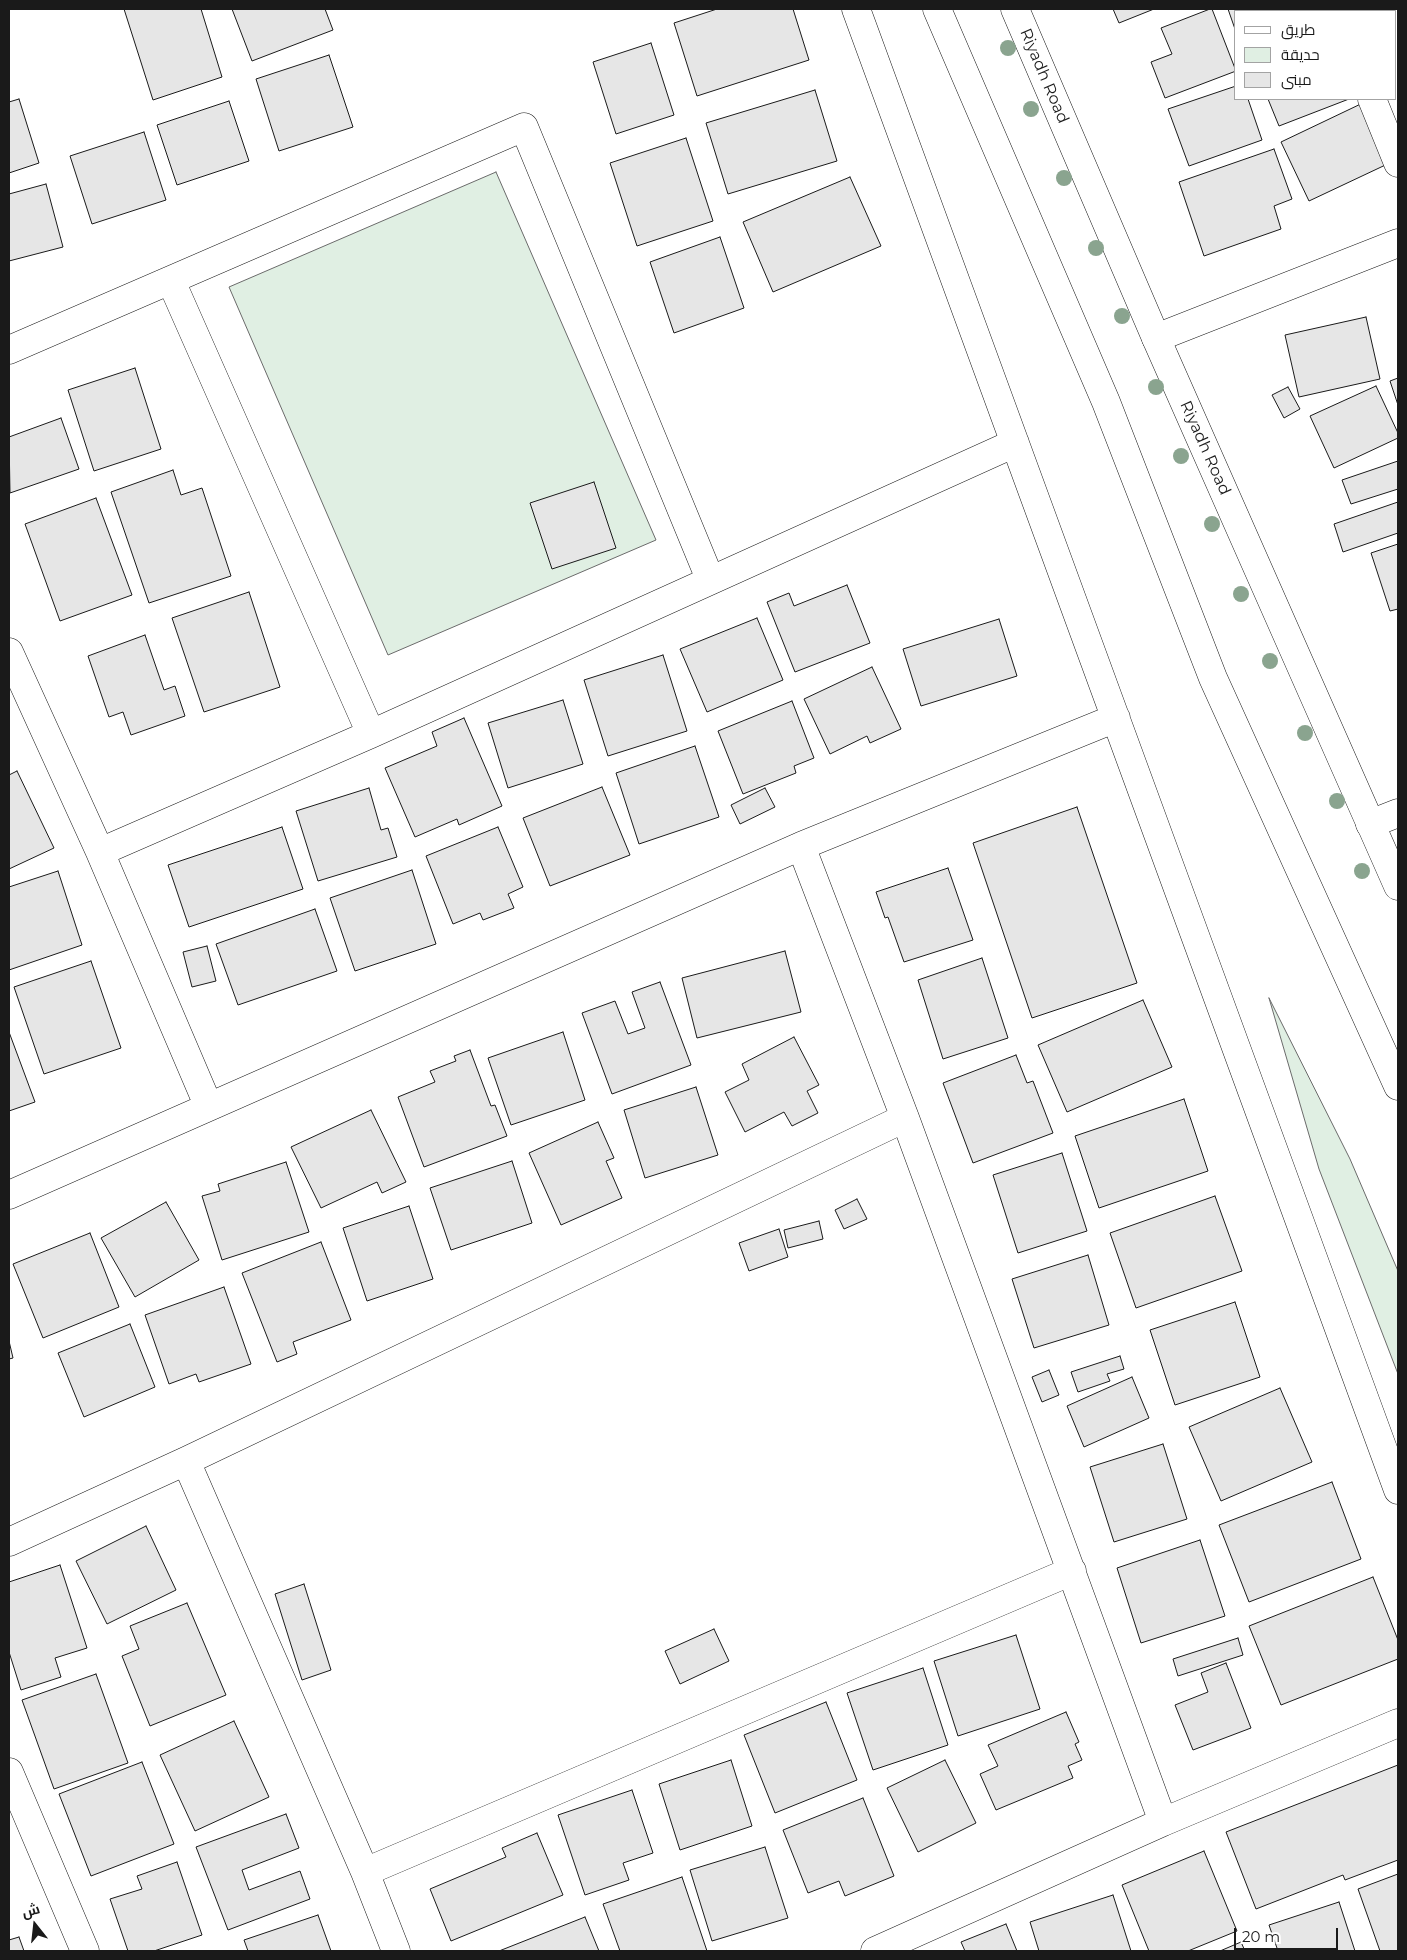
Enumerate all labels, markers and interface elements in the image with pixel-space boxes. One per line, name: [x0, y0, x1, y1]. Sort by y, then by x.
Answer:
legend: [1234, 10, 1397, 100]
text: طريق: [1281, 20, 1315, 39]
street label: Riyadh Road: [1015, 26, 1073, 126]
text: حديقة: [1281, 45, 1320, 64]
text: مبنى: [1281, 70, 1312, 89]
street label: Riyadh Road: [1176, 398, 1234, 498]
text: ش: [20, 1899, 42, 1922]
north arrow: [10, 1900, 60, 1950]
scale bar: [1237, 1918, 1341, 1950]
text: 20 m: [1242, 1927, 1280, 1946]

